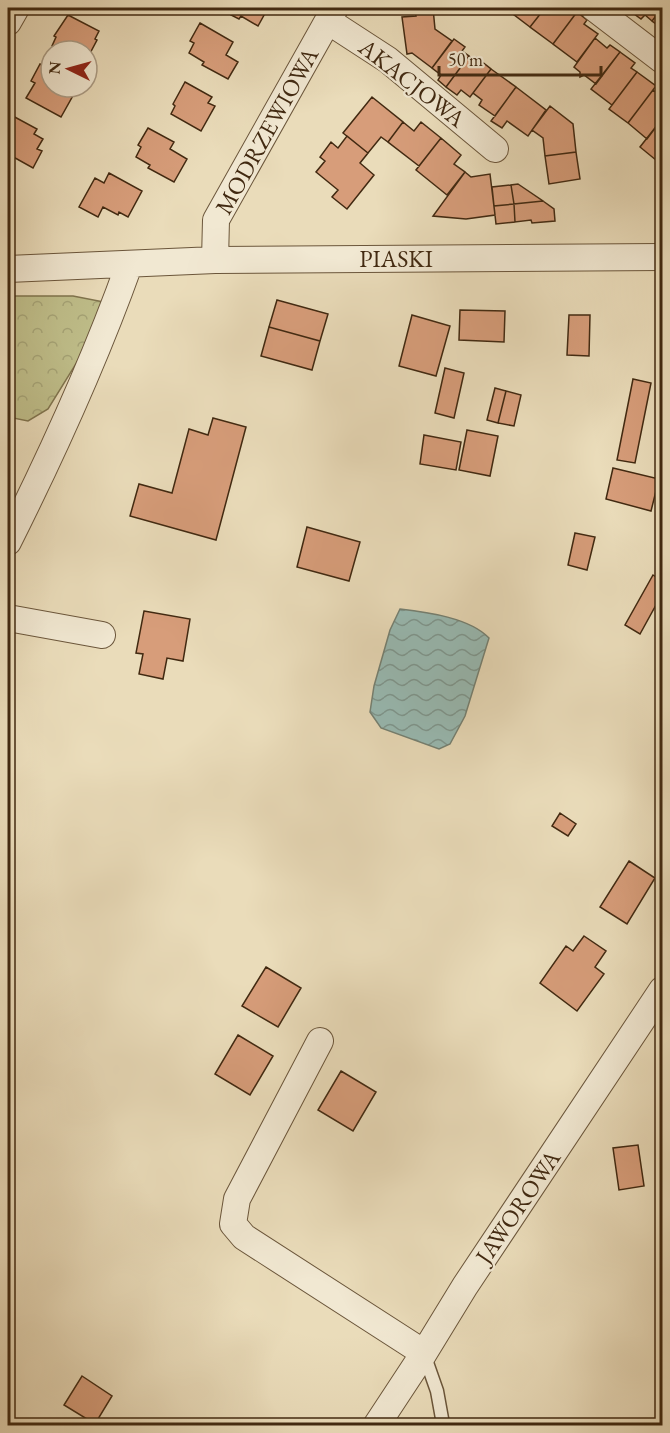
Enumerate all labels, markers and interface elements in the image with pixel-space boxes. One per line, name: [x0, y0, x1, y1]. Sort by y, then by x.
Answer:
street label: AKACJOWA: [352, 31, 472, 134]
north arrow: [39, 39, 99, 99]
scale bar: [439, 39, 601, 77]
street label: MODRZEWIOWA: [208, 41, 325, 220]
text: 50 m: [448, 48, 483, 71]
text: N: [44, 60, 66, 75]
street label: PIASKI: [359, 243, 433, 274]
street label: JAWOROWA: [467, 1143, 567, 1271]

